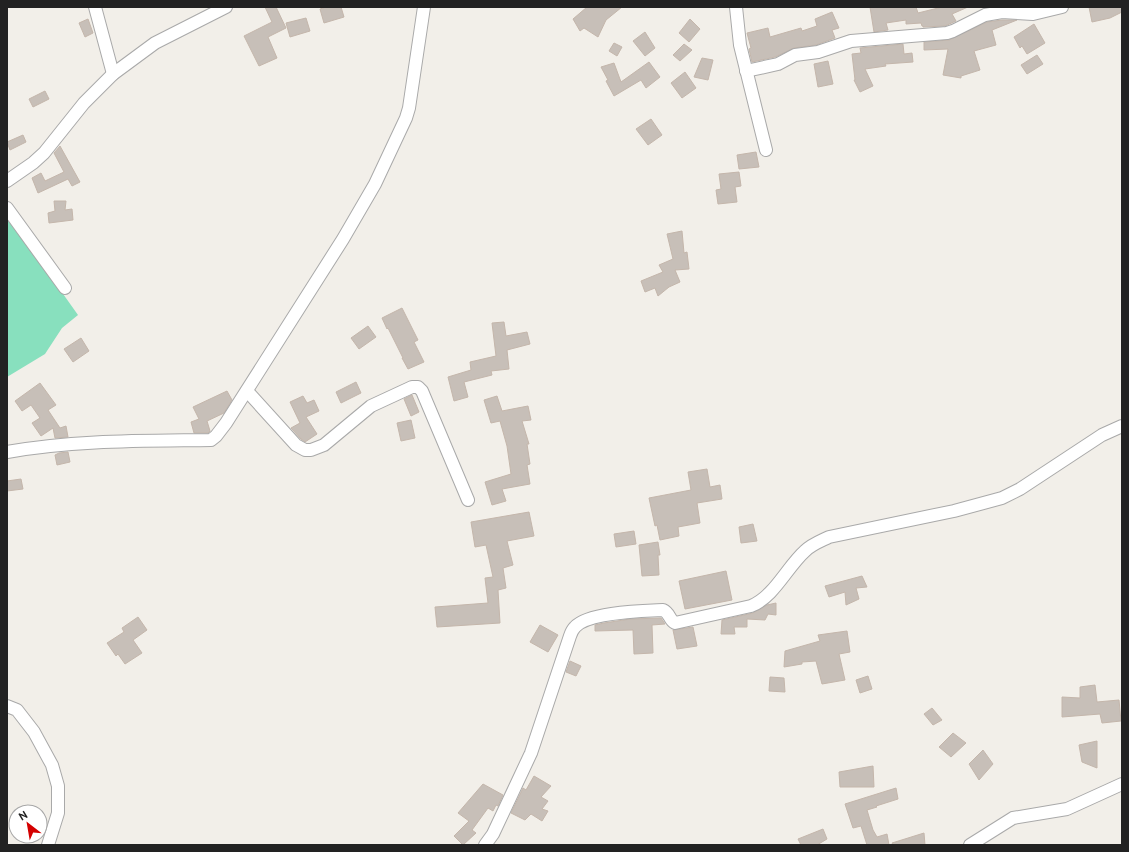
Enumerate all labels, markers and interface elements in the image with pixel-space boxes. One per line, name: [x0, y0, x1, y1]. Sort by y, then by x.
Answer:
north arrow: [8, 804, 48, 844]
text: N: [16, 808, 29, 823]

